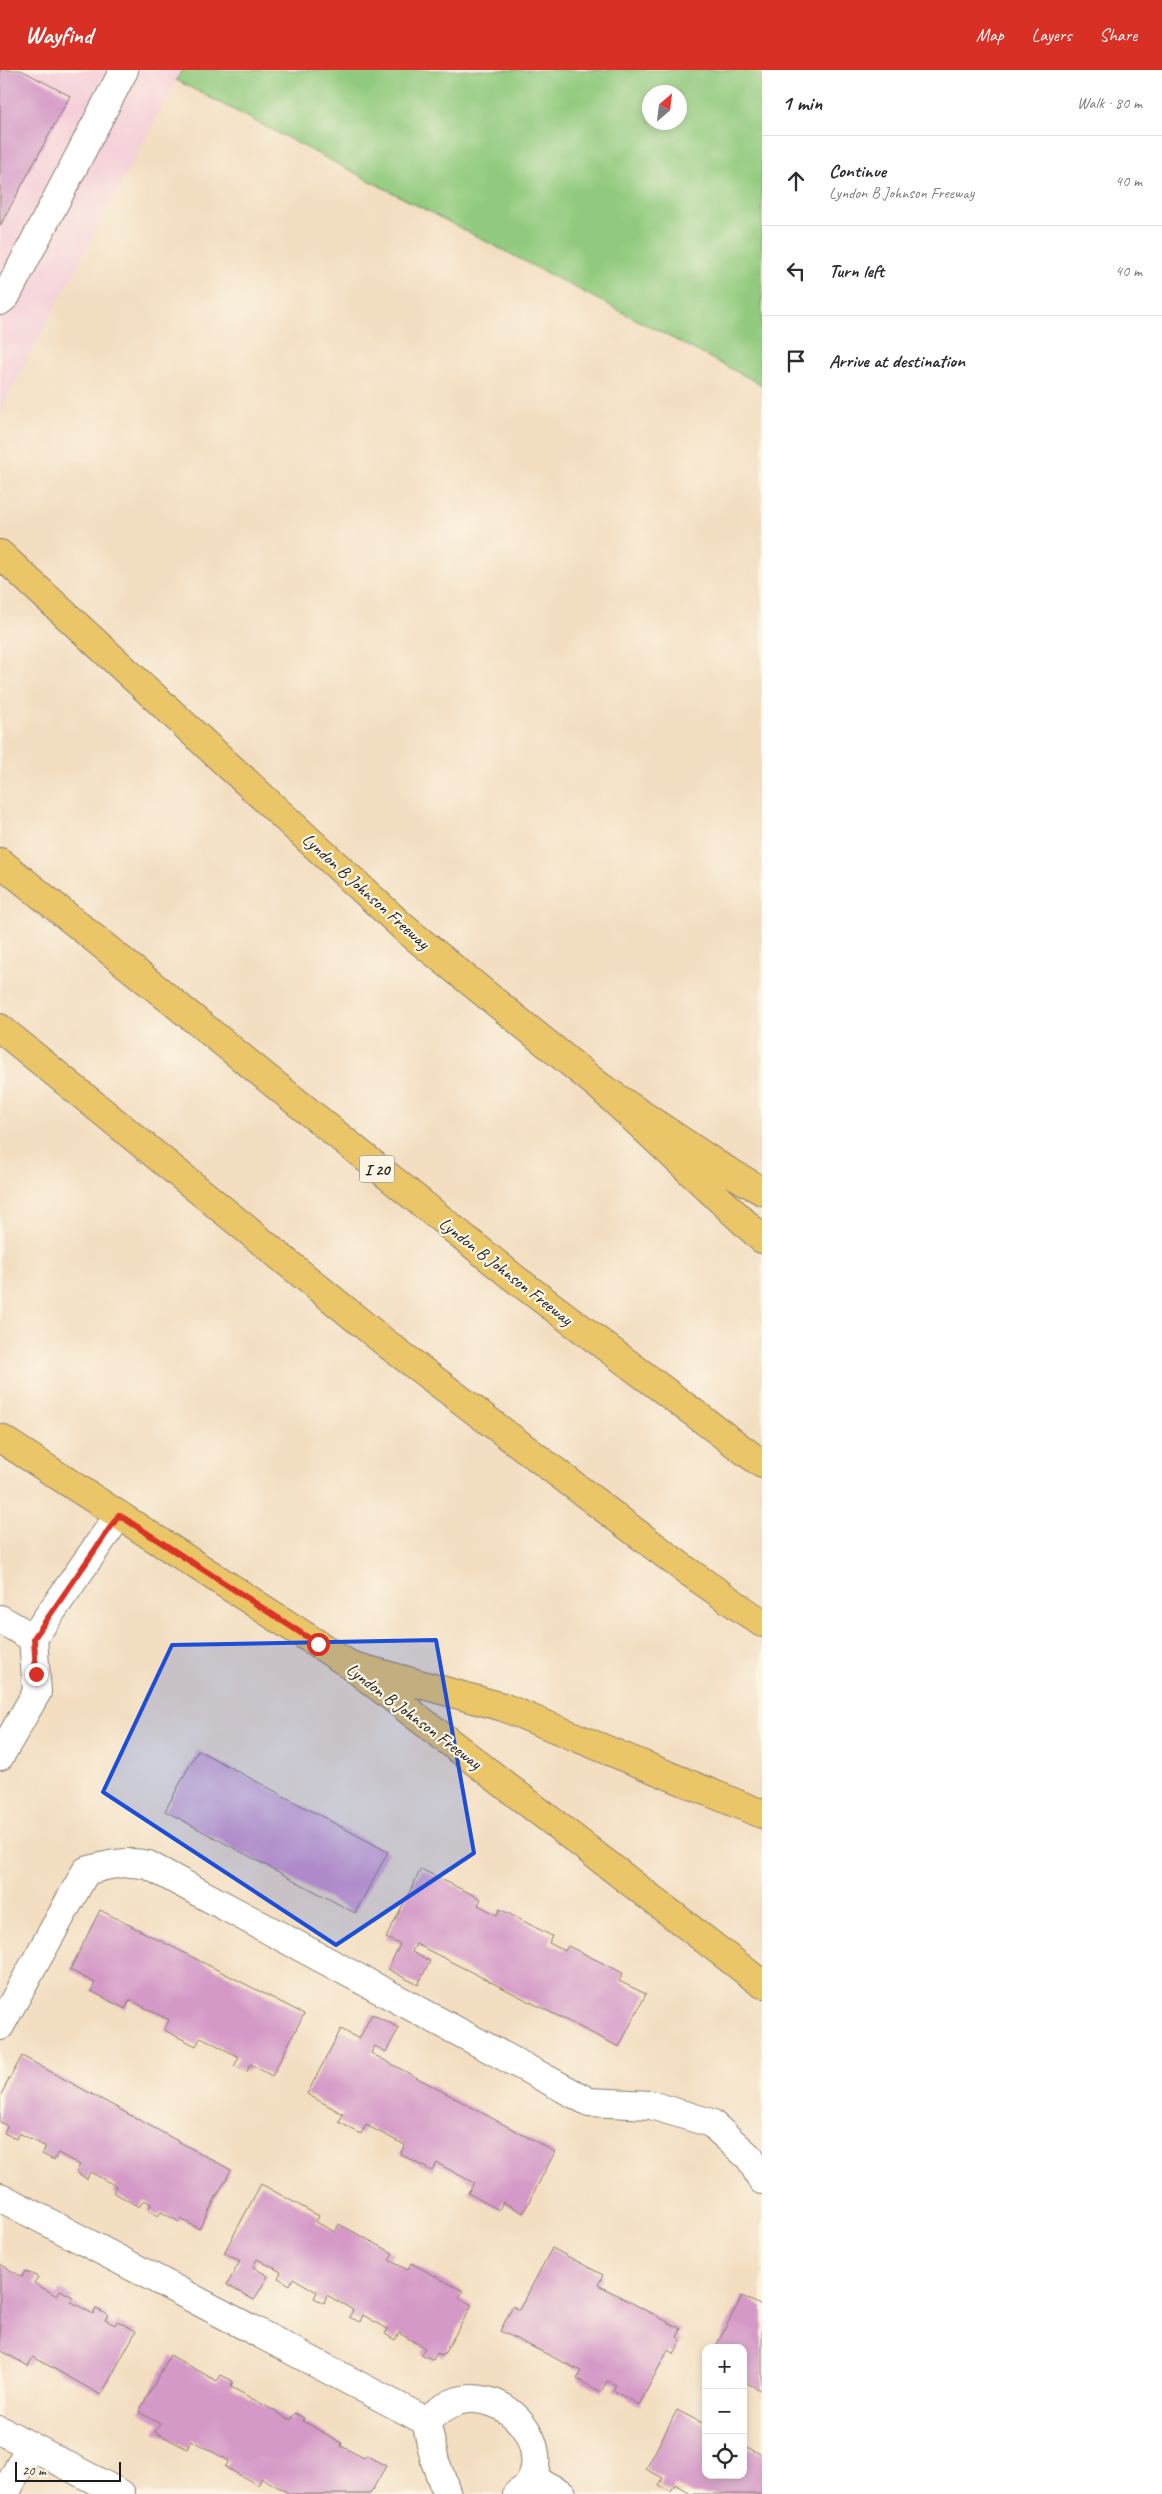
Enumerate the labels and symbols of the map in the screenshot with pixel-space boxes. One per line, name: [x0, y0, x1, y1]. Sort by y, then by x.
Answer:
north arrow: [642, 85, 687, 130]
street label: Lyndon B Johnson Freeway: [298, 828, 435, 955]
road number: I 20: [360, 1156, 394, 1182]
street label: Lyndon B Johnson Freeway: [435, 1212, 579, 1331]
route start: [307, 1633, 330, 1656]
street label: Lyndon B Johnson Freeway: [342, 1658, 487, 1775]
route end: [25, 1663, 48, 1686]
scale bar: [15, 2459, 121, 2482]

